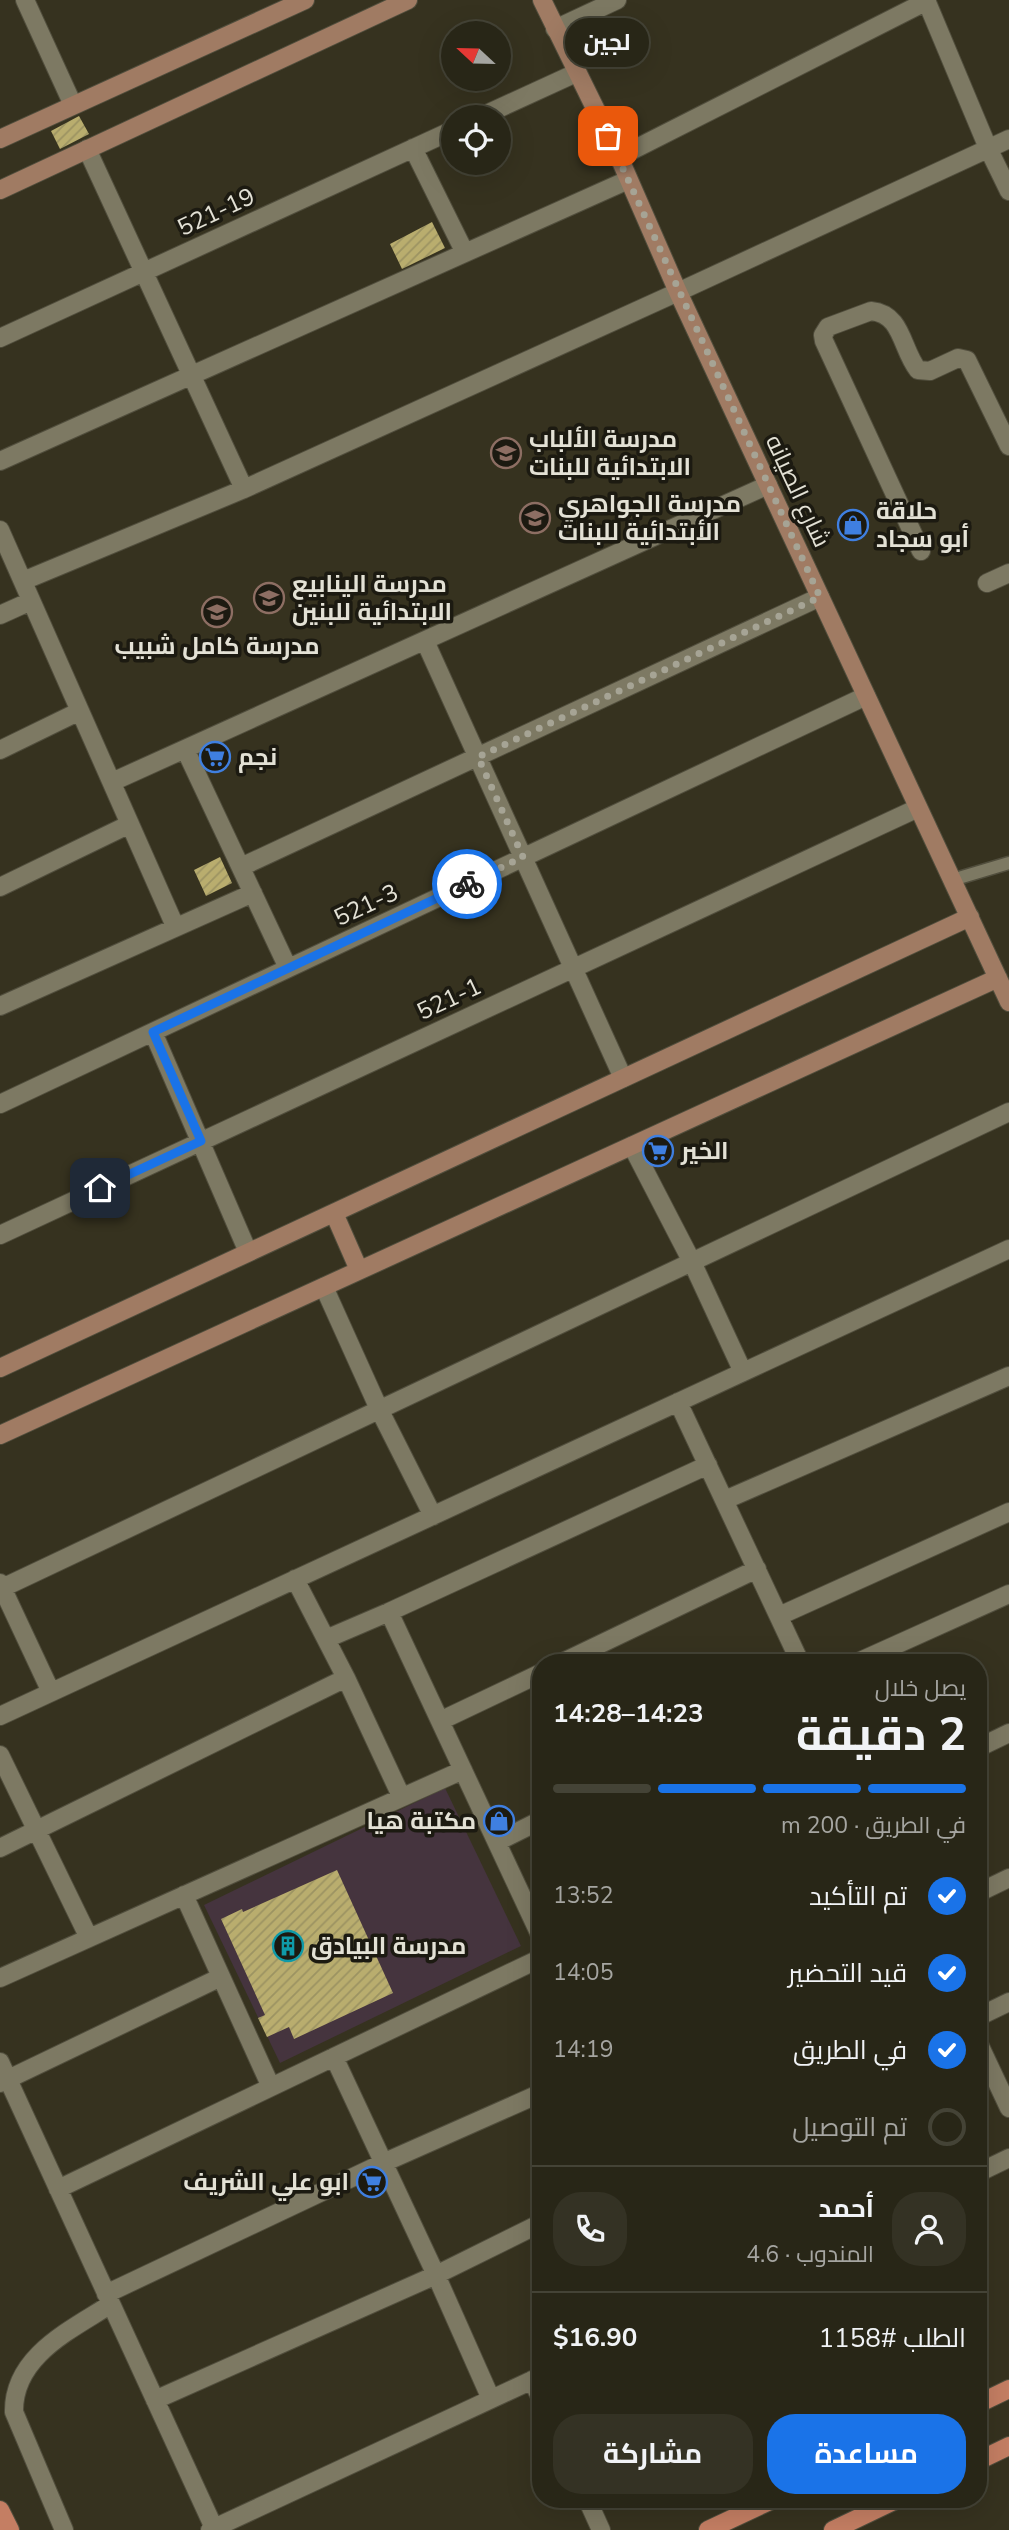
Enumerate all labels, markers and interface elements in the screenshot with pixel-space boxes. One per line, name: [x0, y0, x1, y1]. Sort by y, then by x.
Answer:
callout: لجين: [566, 17, 650, 66]
north arrow: [441, 21, 511, 91]
map controls: [441, 21, 511, 175]
text: لجين: [584, 27, 630, 58]
button: locate: [441, 105, 511, 175]
pin: [578, 106, 638, 166]
icon: bag: [589, 117, 627, 155]
street label: 521-19: [172, 180, 260, 244]
place label: مدرسة الألباب الابتدائية للبنات: [529, 423, 691, 483]
street label: شارع الصيانه: [758, 430, 838, 552]
school or university icon: مدرسة الألباب الابتدائية للبنات: [489, 436, 523, 470]
place label: مدرسة الجواهري الأبتدائية للبنات: [558, 488, 741, 548]
place label: حلاقة أبو سجاد: [876, 495, 969, 555]
school or university icon: مدرسة الجواهري الأبتدائية للبنات: [518, 501, 552, 535]
shop icon: حلاقة أبو سجاد: [836, 508, 870, 542]
place label: مدرسة الينابيع الابتدائية للبنين: [292, 568, 452, 628]
school or university icon: مدرسة الينابيع الابتدائية للبنين: [252, 581, 286, 615]
school or university icon: مدرسة كامل شبيب: [200, 595, 234, 629]
place label: مدرسة كامل شبيب: [114, 630, 320, 662]
supermarket icon: نجم: [198, 740, 232, 774]
place label: نجم: [238, 741, 277, 773]
courier: [432, 849, 502, 919]
icon: bike: [448, 865, 486, 903]
street label: 521-3: [329, 876, 403, 934]
street label: 521-1: [412, 970, 486, 1028]
supermarket icon: الخير: [641, 1134, 675, 1168]
place label: الخير: [680, 1135, 729, 1167]
pin: [70, 1158, 130, 1218]
icon: home: [81, 1169, 119, 1207]
text: يصل خلال: [875, 1673, 966, 1704]
text: 14:23–14:28: [553, 1696, 704, 1731]
text: 2 دقيقة: [796, 1703, 966, 1766]
shop icon: مكتبة هيا: [482, 1804, 516, 1838]
place label: مكتبة هيا: [366, 1805, 476, 1837]
text: في الطريق · 200 m: [781, 1810, 966, 1841]
icon: check: [928, 1877, 966, 1915]
text: تم التأكيد: [809, 1879, 907, 1914]
text: 13:52: [553, 1880, 613, 1911]
building icon: مدرسة البيادق: [271, 1929, 305, 1963]
place label: مدرسة البيادق: [311, 1930, 466, 1962]
icon: check: [928, 1954, 966, 1992]
text: قيد التحضير: [788, 1956, 907, 1991]
text: 14:05: [553, 1957, 613, 1988]
icon: check: [928, 2031, 966, 2069]
text: في الطريق: [793, 2033, 907, 2068]
text: 14:19: [553, 2034, 613, 2065]
text: تم التوصيل: [792, 2110, 907, 2145]
supermarket icon: ابو علي الشريف: [355, 2165, 389, 2199]
place label: ابو علي الشريف: [183, 2166, 349, 2201]
text: أحمد: [818, 2191, 874, 2226]
button: phone: [553, 2192, 627, 2266]
button: person: [892, 2192, 966, 2266]
text: المندوب · 4.6: [746, 2239, 874, 2270]
text: $16.90: [553, 2320, 637, 2355]
text: الطلب #1158: [818, 2321, 966, 2356]
button: مشاركة: [553, 2414, 753, 2494]
button: مساعدة: [767, 2414, 966, 2494]

